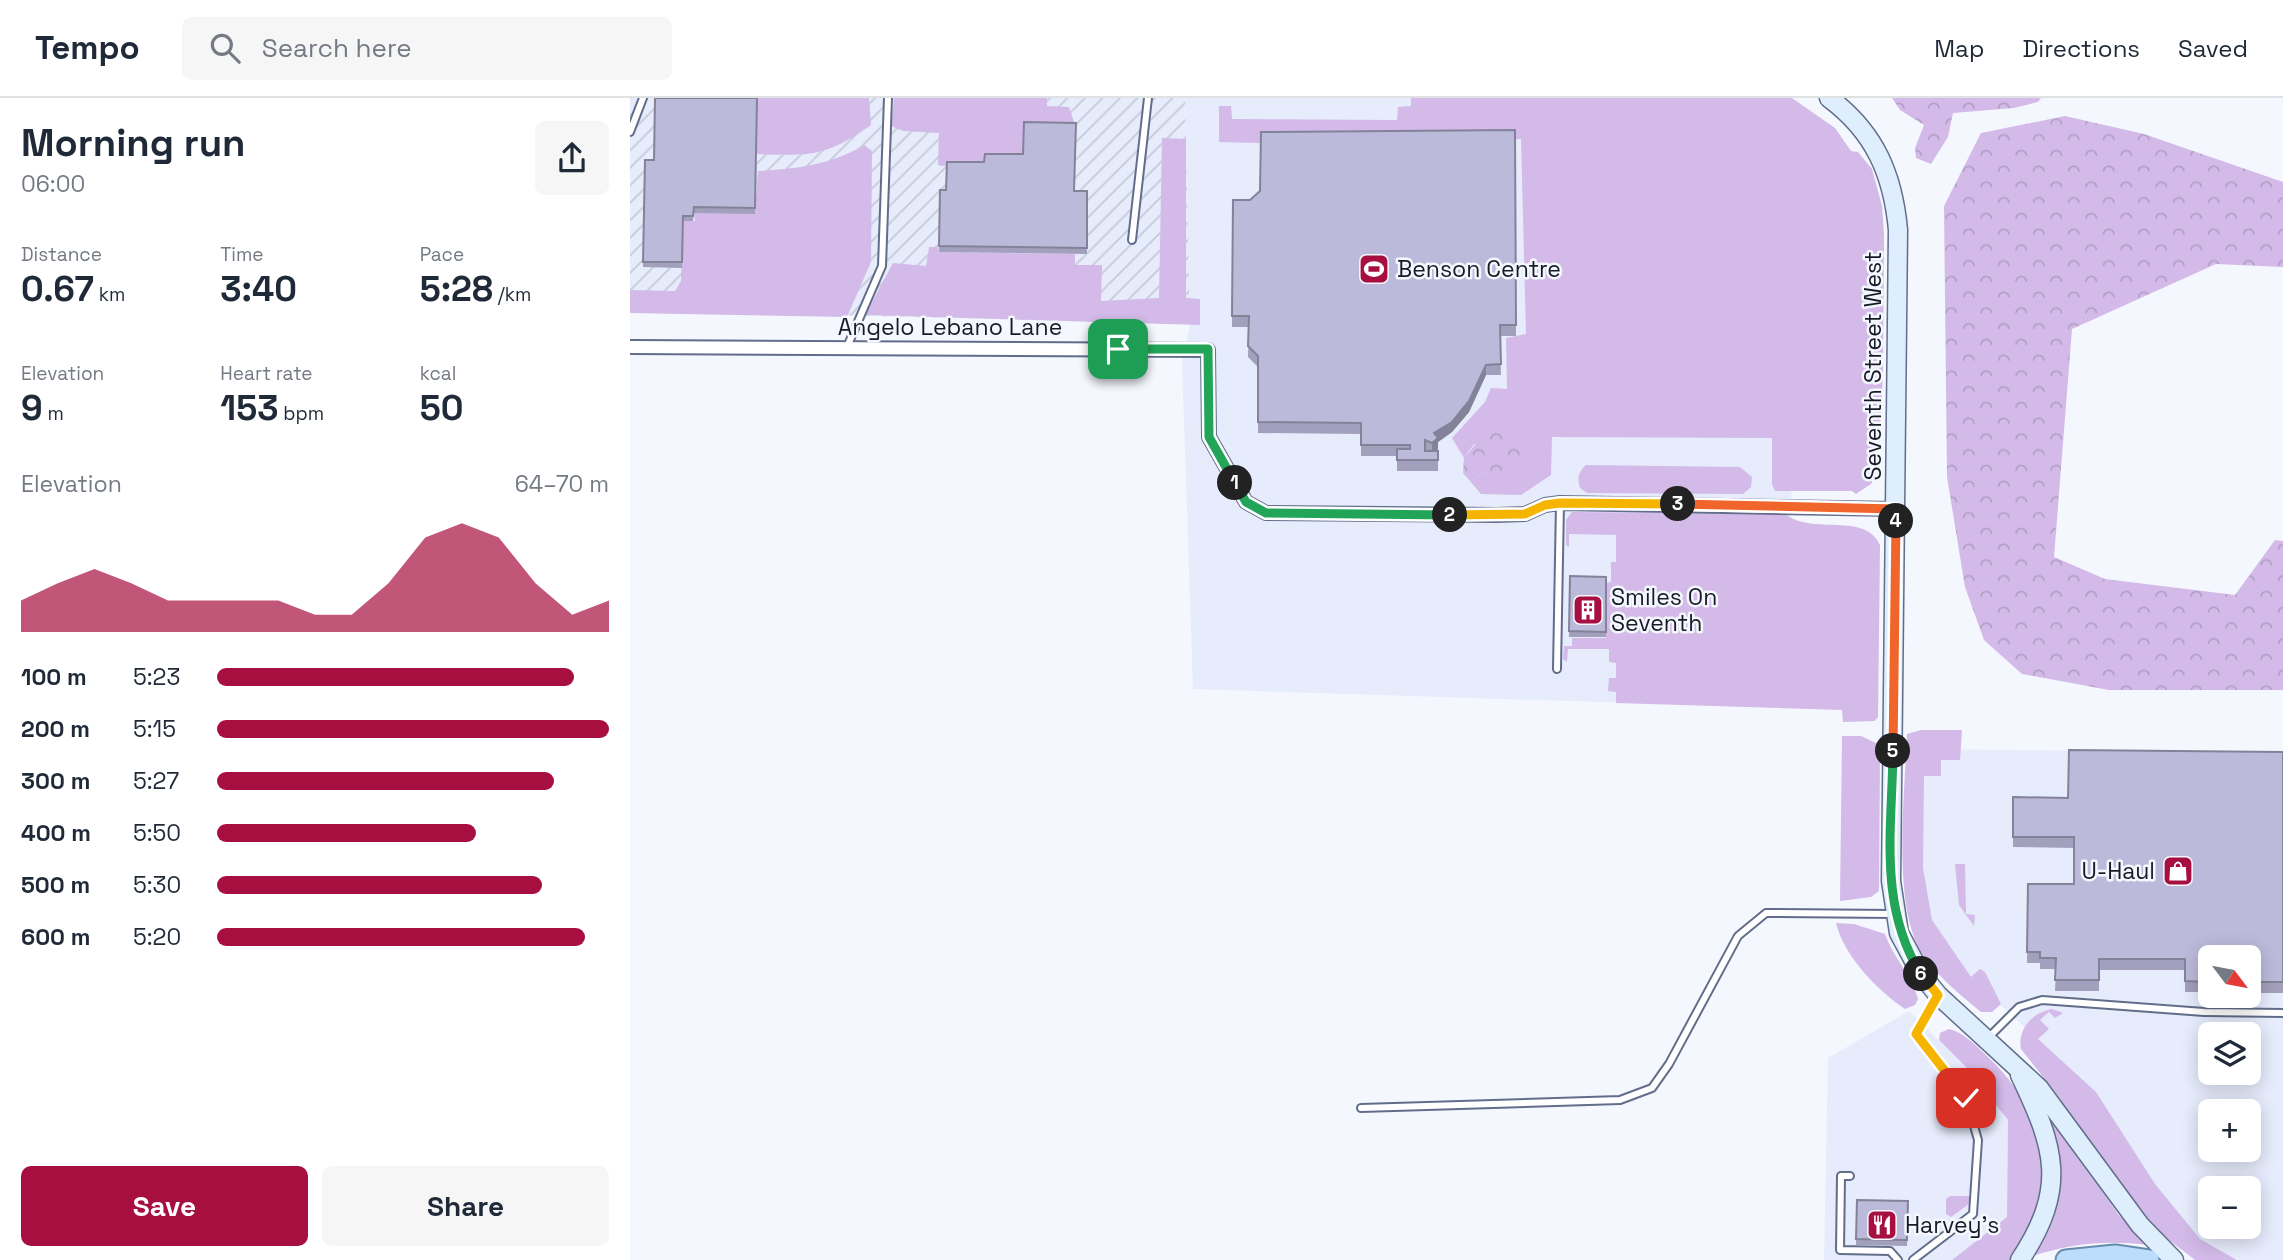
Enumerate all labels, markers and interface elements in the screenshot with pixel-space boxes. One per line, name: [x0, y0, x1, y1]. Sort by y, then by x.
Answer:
search box: [182, 17, 672, 80]
text: Tempo: [35, 27, 140, 69]
icon: search: [206, 29, 244, 67]
text: Search here: [262, 31, 412, 65]
text: Map: [1934, 33, 1984, 64]
text: Directions: [2022, 33, 2140, 64]
text: Saved: [2178, 33, 2248, 64]
text: Morning run: [21, 119, 246, 167]
button: share: [535, 121, 609, 195]
text: 06:00: [21, 169, 85, 199]
text: Distance: [21, 242, 102, 267]
text: Time: [220, 242, 264, 267]
text: Pace: [420, 242, 464, 267]
street label: Seventh Street West: [1858, 251, 1888, 481]
sports icon: Benson Centre: [1357, 252, 1391, 286]
place label: Benson Centre: [1397, 254, 1561, 284]
text: 0.67: [21, 267, 94, 311]
text: 3:40: [220, 267, 297, 311]
text: 5:28: [420, 267, 493, 311]
text: km: [94, 282, 125, 307]
text: /km: [493, 282, 531, 307]
street label: Angelo Lebano Lane: [838, 312, 1062, 342]
pin: [1088, 319, 1148, 379]
icon: arrive: [1099, 330, 1137, 368]
text: Elevation: [21, 361, 104, 386]
text: Heart rate: [220, 361, 313, 386]
text: kcal: [420, 361, 456, 386]
text: 9: [21, 386, 43, 430]
text: 153: [220, 386, 278, 430]
text: 50: [420, 386, 463, 430]
text: m: [43, 401, 64, 426]
text: bpm: [278, 401, 324, 426]
pin: 1: [1218, 466, 1252, 500]
text: Elevation: [21, 469, 122, 499]
text: 64–70 m: [515, 469, 609, 499]
text: 1: [1230, 470, 1239, 495]
pin: 3: [1660, 486, 1696, 522]
text: 3: [1672, 491, 1683, 516]
pin: 2: [1432, 498, 1468, 532]
text: 2: [1444, 502, 1455, 527]
pin: 4: [1878, 504, 1914, 538]
text: 4: [1889, 508, 1902, 533]
place label: Smiles On Seventh: [1611, 582, 1717, 638]
building icon: Smiles On Seventh: [1571, 593, 1605, 627]
text: 100 m: [21, 662, 87, 692]
text: 5:23: [133, 662, 180, 692]
text: 200 m: [21, 714, 90, 744]
text: 5:15: [133, 714, 176, 744]
pin: 5: [1876, 734, 1910, 768]
text: 5: [1887, 738, 1898, 763]
text: 300 m: [21, 766, 90, 796]
text: 5:27: [133, 766, 179, 796]
text: 400 m: [21, 818, 91, 848]
text: 5:50: [133, 818, 181, 848]
shop icon: U-Haul: [2161, 854, 2195, 888]
place label: U-Haul: [2081, 856, 2155, 886]
text: 500 m: [21, 870, 90, 900]
text: 5:30: [133, 870, 181, 900]
text: 600 m: [21, 922, 91, 952]
text: 5:20: [133, 922, 181, 952]
north arrow: [2198, 945, 2261, 1008]
map controls: [2198, 945, 2261, 1239]
pin: 6: [1904, 956, 1938, 992]
text: 6: [1915, 961, 1926, 986]
button: layers: [2198, 1022, 2261, 1085]
pin: [1936, 1068, 1996, 1128]
icon: check: [1947, 1079, 1985, 1117]
button: +: [2198, 1099, 2261, 1162]
button: Save: [21, 1166, 308, 1246]
button: Share: [322, 1166, 609, 1246]
button: −: [2198, 1176, 2261, 1239]
restaurant icon: Harvey's: [1865, 1208, 1899, 1242]
place label: Harvey's: [1905, 1210, 1999, 1240]

